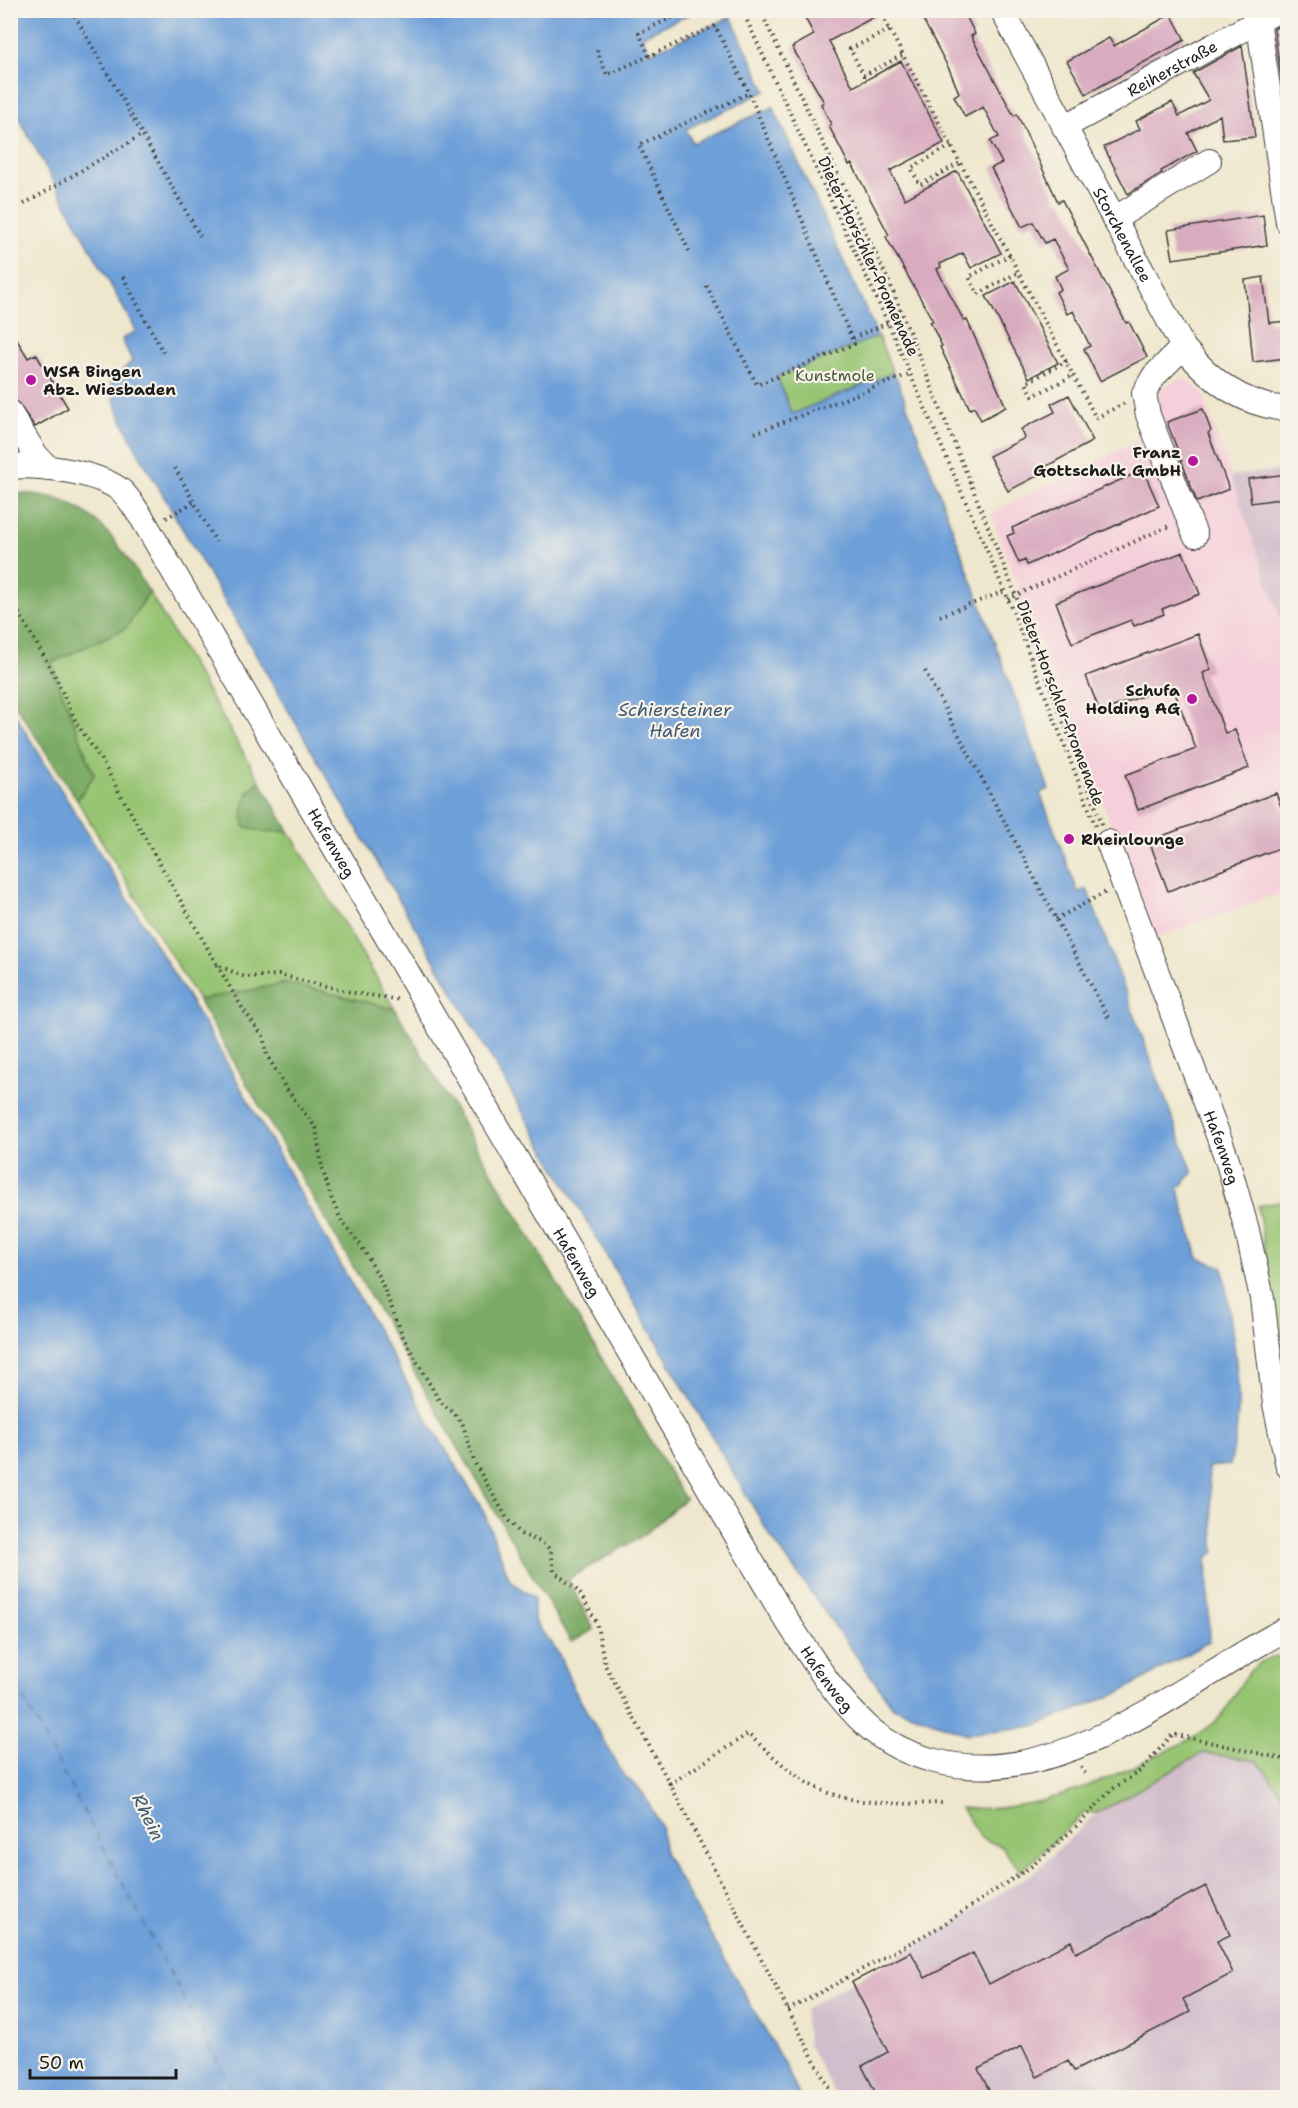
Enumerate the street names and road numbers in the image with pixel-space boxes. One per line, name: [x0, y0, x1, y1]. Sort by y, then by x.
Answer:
street label: Reiherstraße: [1123, 36, 1221, 102]
street label: Dieter-Horschler-Promenade: [813, 153, 924, 359]
street label: Storchenallee: [1088, 184, 1156, 286]
street label: Dieter-Horschler-Promenade: [1012, 598, 1109, 809]
street label: Hafenweg: [303, 804, 360, 882]
street label: Hafenweg: [1199, 1107, 1244, 1187]
street label: Hafenweg: [548, 1224, 605, 1301]
street label: Hafenweg: [795, 1642, 858, 1717]

